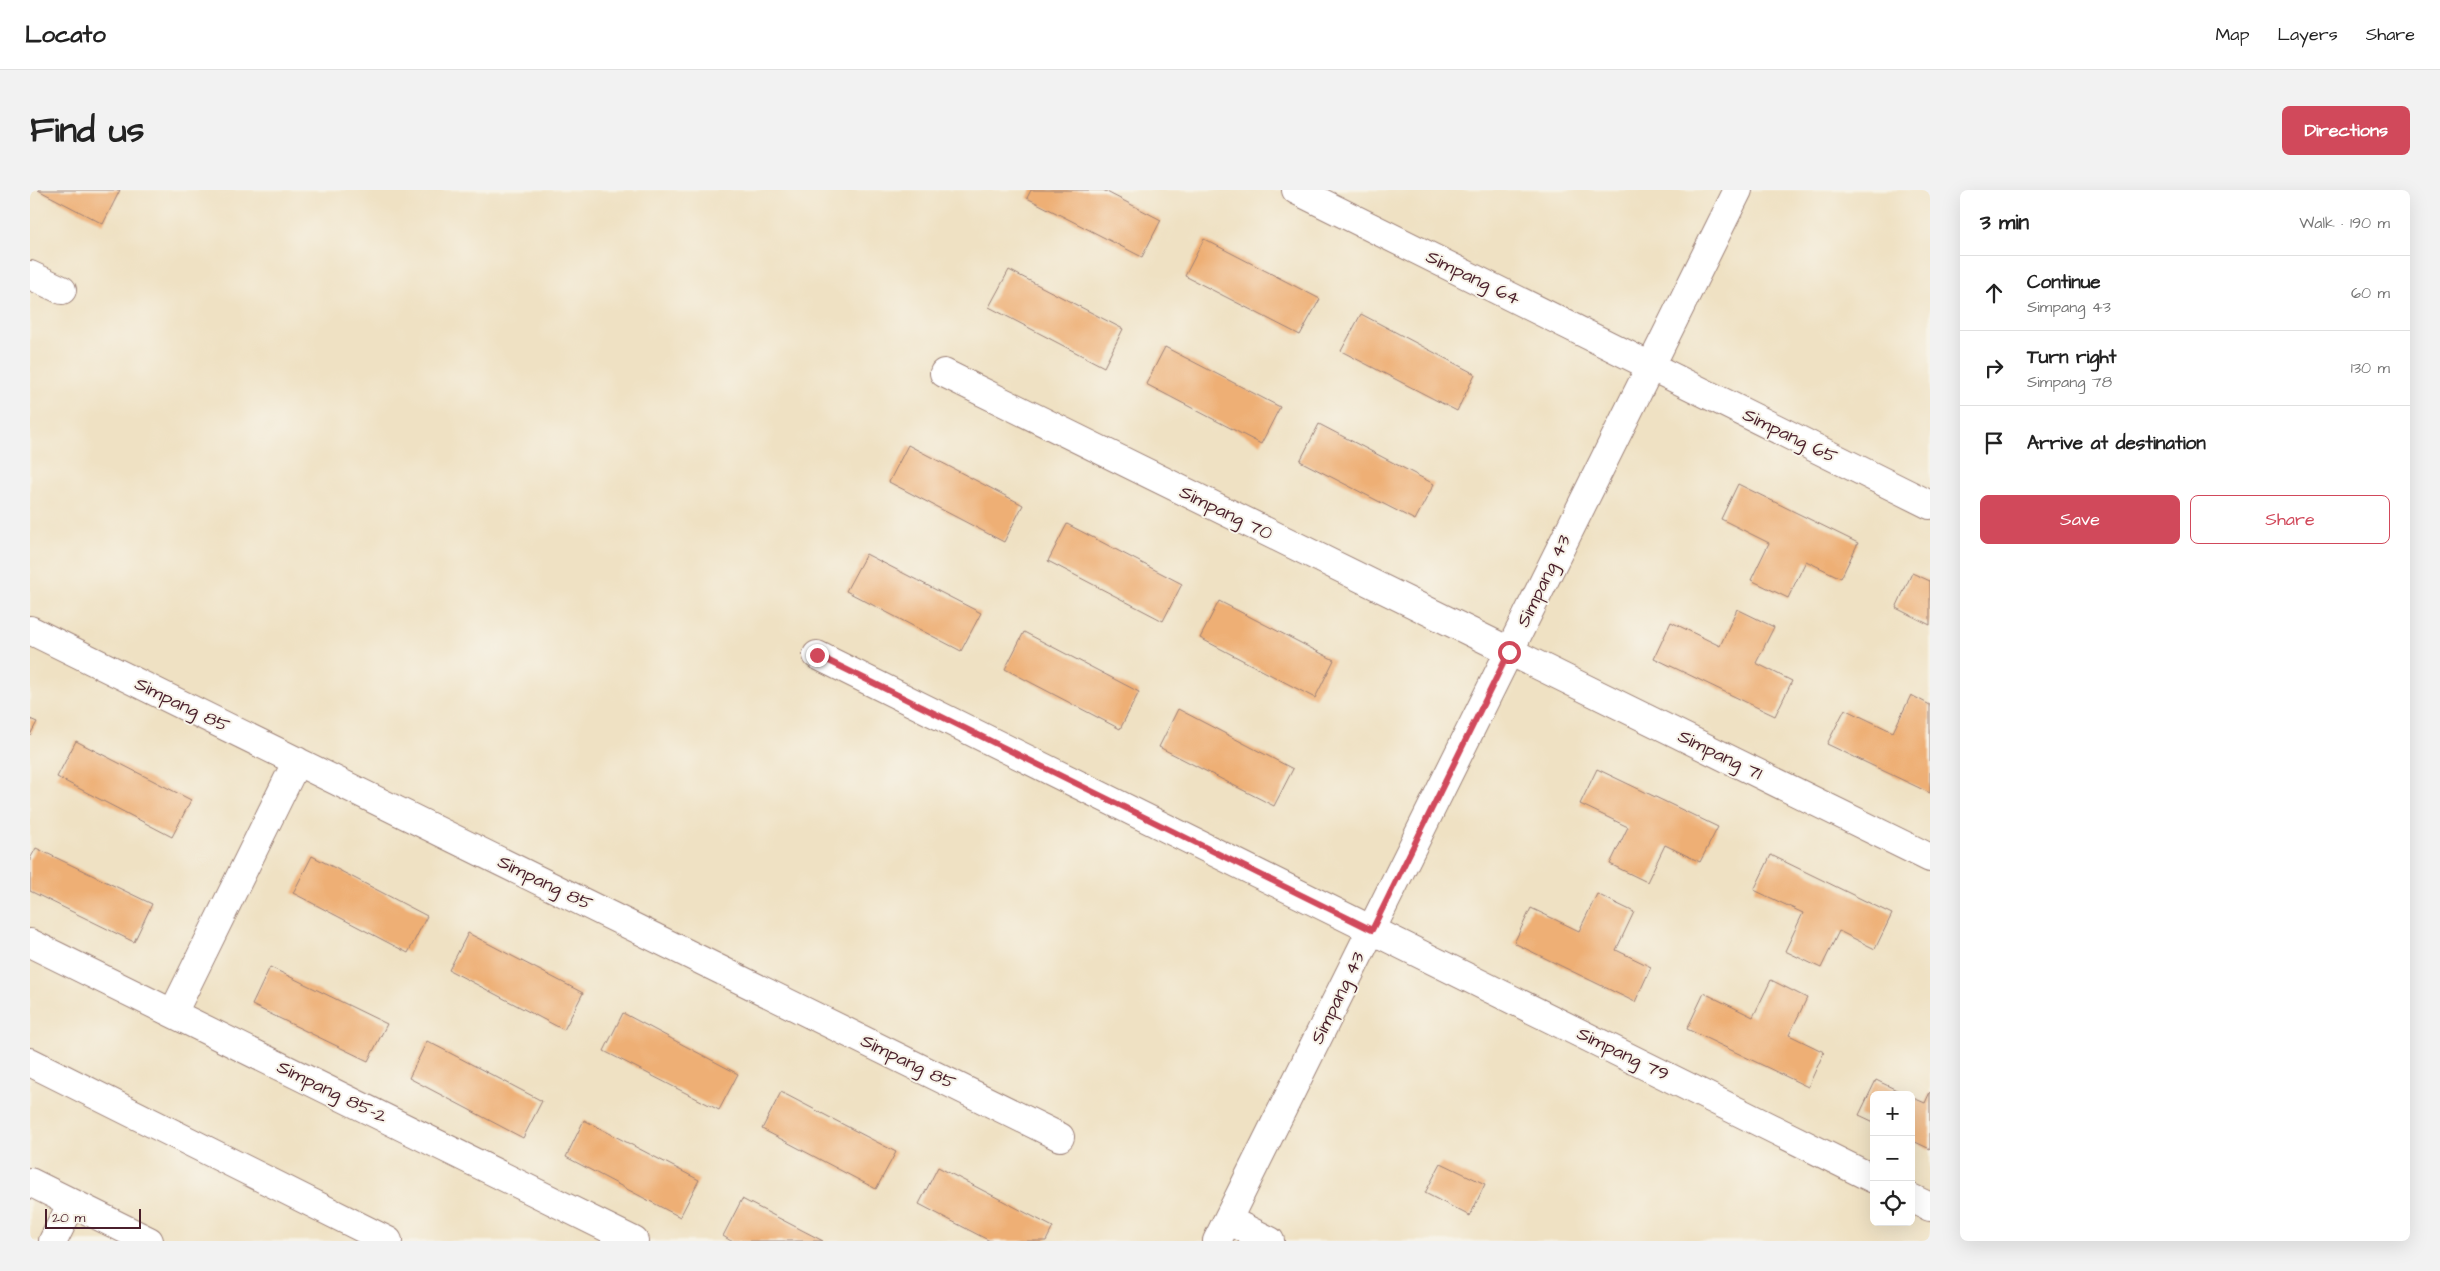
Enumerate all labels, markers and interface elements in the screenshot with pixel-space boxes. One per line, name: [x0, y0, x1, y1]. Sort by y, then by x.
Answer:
text: Locato: [25, 18, 106, 52]
text: Map: [2215, 22, 2249, 47]
text: Layers: [2277, 22, 2338, 47]
text: Share: [2366, 22, 2415, 47]
text: Find us: [30, 106, 144, 155]
button: Directions: [2282, 106, 2410, 155]
text: 3 min: [1980, 208, 2029, 237]
text: Walk · 190 m: [2299, 212, 2390, 234]
street label: Simpang 64: [1421, 244, 1525, 313]
text: Continue: [2027, 269, 2101, 296]
icon: ahead: [1980, 279, 2008, 307]
text: 60 m: [2351, 282, 2390, 304]
text: Simpang 43: [2027, 296, 2111, 318]
text: Turn right: [2027, 344, 2116, 371]
icon: right: [1980, 354, 2008, 382]
text: 130 m: [2351, 357, 2390, 379]
text: Simpang 78: [2027, 371, 2112, 393]
street label: Simpang 65: [1738, 401, 1842, 472]
icon: arrive: [1980, 429, 2008, 457]
text: Arrive at destination: [2027, 430, 2206, 457]
street label: Simpang 70: [1174, 479, 1277, 548]
button: Save: [1980, 495, 2180, 544]
button: Share: [2190, 495, 2390, 544]
street label: Simpang 43: [1510, 530, 1579, 632]
route start: [1498, 641, 1521, 664]
route end: [806, 644, 829, 667]
street label: Simpang 85: [129, 670, 235, 741]
street label: Simpang 71: [1673, 723, 1767, 788]
street label: Simpang 85: [492, 848, 598, 919]
street label: Simpang 43: [1304, 947, 1373, 1049]
street label: Simpang 79: [1572, 1020, 1674, 1089]
street label: Simpang 85: [855, 1027, 961, 1098]
street label: Simpang 85-2: [272, 1054, 392, 1131]
map controls: [1870, 1091, 1915, 1226]
button: +: [1870, 1091, 1915, 1136]
button: −: [1870, 1136, 1915, 1181]
button: locate: [1870, 1181, 1915, 1226]
scale bar: [45, 1206, 141, 1229]
text: 20 m: [52, 1208, 85, 1228]

